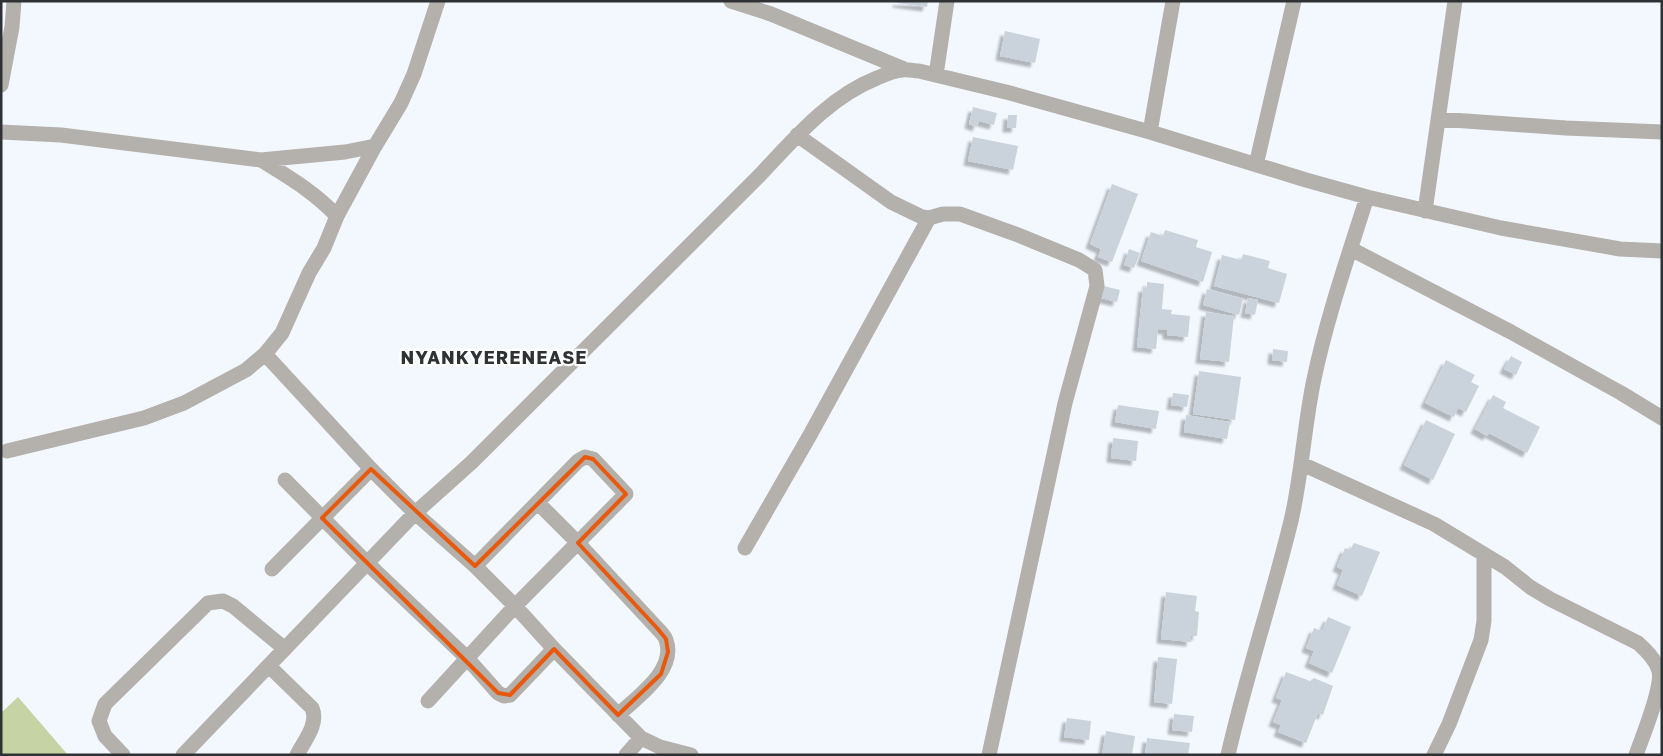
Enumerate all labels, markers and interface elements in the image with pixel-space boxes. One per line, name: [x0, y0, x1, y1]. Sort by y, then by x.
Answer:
district label: NYANKYERENEASE: [401, 346, 588, 368]

